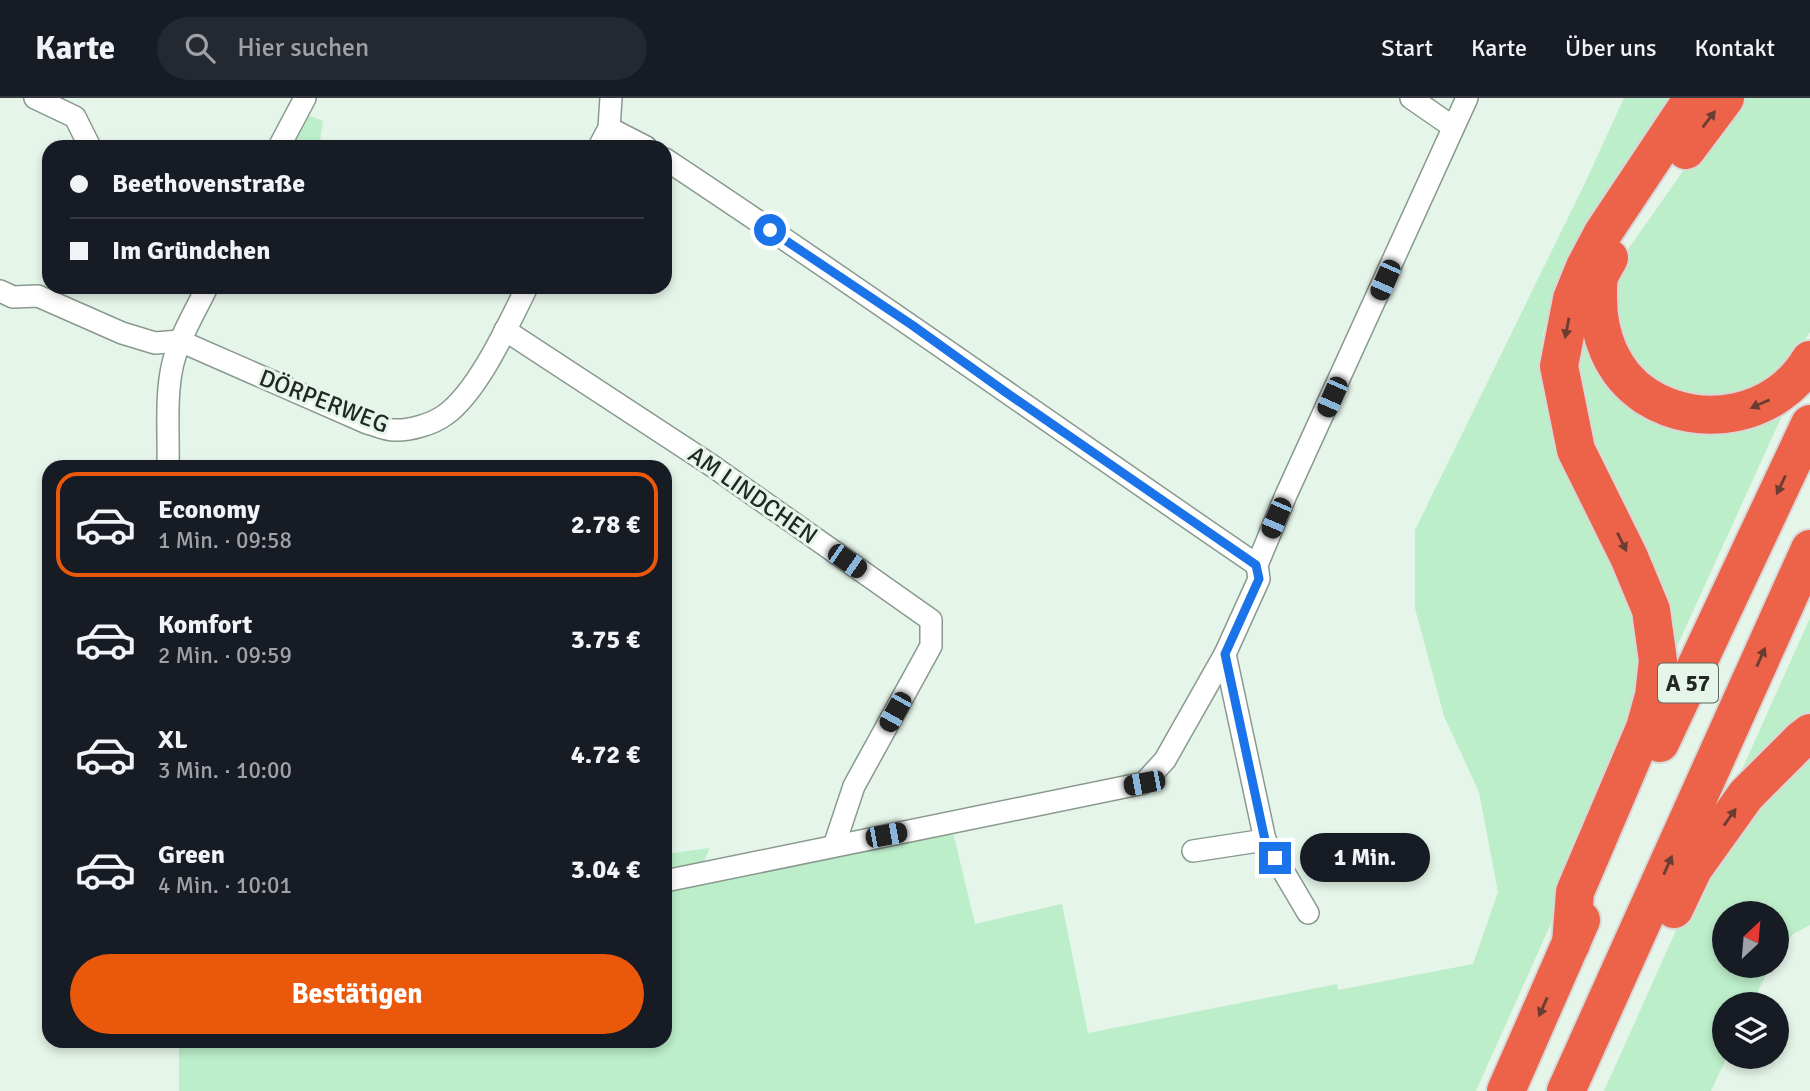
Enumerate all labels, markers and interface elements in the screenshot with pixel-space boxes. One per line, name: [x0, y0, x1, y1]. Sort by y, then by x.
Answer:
search box: [157, 17, 647, 80]
text: Karte: [35, 28, 115, 69]
icon: search: [181, 29, 219, 67]
text: Hier suchen: [237, 32, 369, 64]
text: Start: [1381, 33, 1433, 63]
text: Karte: [1471, 33, 1527, 63]
text: Über uns: [1565, 33, 1657, 63]
text: Kontakt: [1695, 33, 1775, 63]
one-way arrow: [1702, 110, 1716, 128]
text: Beethovenstraße: [112, 168, 305, 200]
route start: [754, 214, 786, 246]
text: Im Gründchen: [112, 235, 270, 267]
car: [1367, 257, 1404, 303]
one-way arrow: [1561, 317, 1572, 339]
street label: DÖRPERWEG: [255, 363, 393, 439]
car: [1314, 374, 1351, 420]
one-way arrow: [1750, 399, 1771, 410]
street label: AM LINDCHEN: [683, 439, 823, 551]
one-way arrow: [1775, 475, 1786, 496]
icon: car: [74, 493, 137, 556]
text: Economy: [158, 494, 260, 526]
car: [1259, 495, 1294, 541]
text: 2.78 €: [571, 509, 640, 541]
text: 1 Min. · 09:58: [158, 526, 292, 555]
one-way arrow: [1616, 532, 1628, 552]
car: [824, 540, 871, 582]
icon: car: [74, 608, 137, 671]
text: Komfort: [158, 609, 252, 641]
text: 3.75 €: [571, 624, 640, 656]
text: 2 Min. · 09:59: [158, 641, 292, 670]
one-way arrow: [1755, 647, 1767, 667]
road number: A 57: [1658, 664, 1718, 702]
car: [876, 689, 915, 735]
icon: car: [74, 723, 137, 786]
text: XL: [158, 724, 188, 756]
text: 4.72 €: [571, 739, 640, 771]
text: 3 Min. · 10:00: [158, 756, 292, 785]
car: [1122, 769, 1167, 797]
one-way arrow: [1723, 808, 1737, 826]
car: [864, 821, 909, 849]
callout: 1 Min.: [1300, 834, 1429, 882]
icon: car: [74, 838, 137, 901]
text: Green: [158, 839, 225, 871]
route end: [1259, 842, 1291, 874]
text: 1 Min.: [1334, 843, 1396, 872]
text: 3.04 €: [571, 854, 640, 886]
one-way arrow: [1663, 854, 1674, 875]
text: 4 Min. · 10:01: [158, 871, 292, 900]
north arrow: [1712, 901, 1788, 978]
map controls: [1712, 901, 1789, 1069]
button: Bestätigen: [70, 954, 644, 1034]
button: layers: [1712, 992, 1789, 1069]
one-way arrow: [1537, 997, 1549, 1017]

